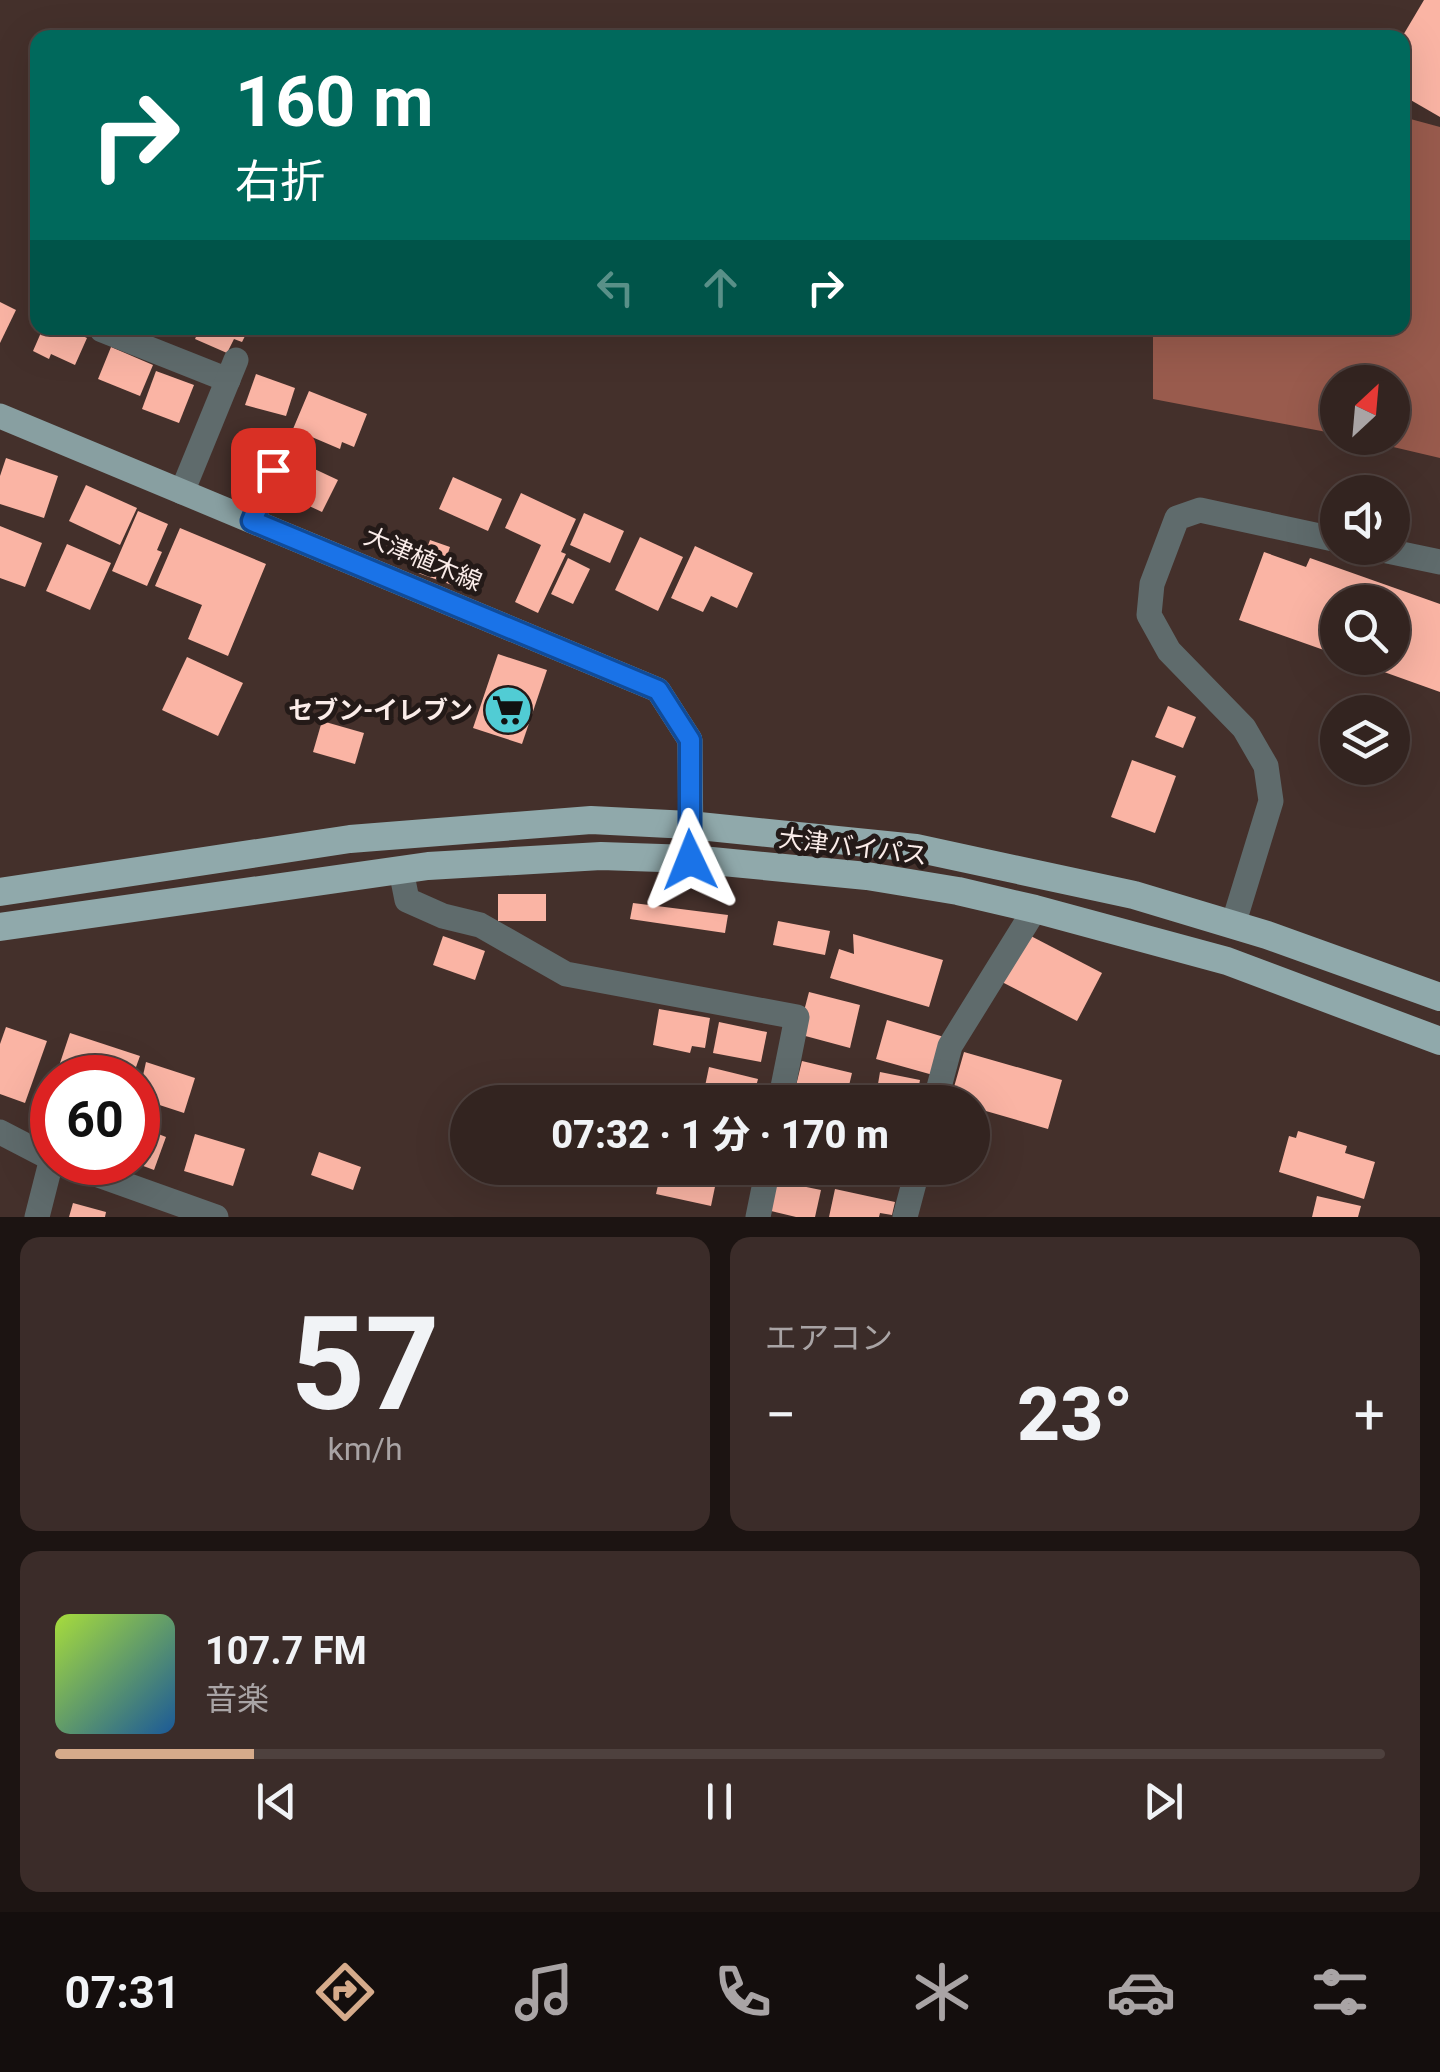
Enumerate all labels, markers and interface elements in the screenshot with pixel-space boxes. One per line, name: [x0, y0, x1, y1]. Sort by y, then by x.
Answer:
text: 160 m: [235, 61, 434, 143]
icon: right: [70, 70, 200, 200]
text: 右折: [235, 155, 325, 208]
icon: left: [588, 260, 643, 315]
icon: ahead: [693, 260, 748, 315]
icon: right: [798, 260, 853, 315]
north arrow: [1320, 365, 1410, 455]
map controls: [1320, 365, 1410, 785]
pin: [231, 428, 316, 513]
icon: arrive: [246, 443, 301, 498]
button: sound: [1320, 475, 1410, 565]
street label: 大津植木線: [360, 521, 486, 597]
button: search: [1320, 585, 1410, 675]
supermarket icon: セブン-イレブン: [482, 684, 534, 736]
button: layers: [1320, 695, 1410, 785]
place label: セブン-イレブン: [288, 696, 473, 725]
position arrow: [638, 808, 742, 912]
street label: 大津バイパス: [777, 823, 929, 871]
speed limit sign: 60: [30, 1055, 160, 1185]
text: 07:32 · 1 分 · 170 m: [551, 1113, 889, 1157]
text: 57: [290, 1288, 440, 1441]
text: エアコン: [765, 1319, 893, 1357]
text: 23°: [1017, 1370, 1133, 1458]
text: −: [765, 1383, 796, 1447]
text: +: [1354, 1383, 1385, 1447]
text: km/h: [327, 1430, 403, 1468]
text: 107.7 FM: [205, 1629, 367, 1673]
text: 音楽: [205, 1680, 269, 1718]
icon: previous: [249, 1774, 304, 1829]
icon: pause: [692, 1774, 747, 1829]
icon: next: [1136, 1774, 1191, 1829]
icon: directions: [310, 1957, 380, 2027]
icon: music: [509, 1957, 579, 2027]
icon: phone: [708, 1957, 778, 2027]
icon: climate: [907, 1957, 977, 2027]
icon: car: [1106, 1957, 1176, 2027]
icon: filters: [1305, 1957, 1375, 2027]
text: 07:31: [65, 1966, 181, 2019]

